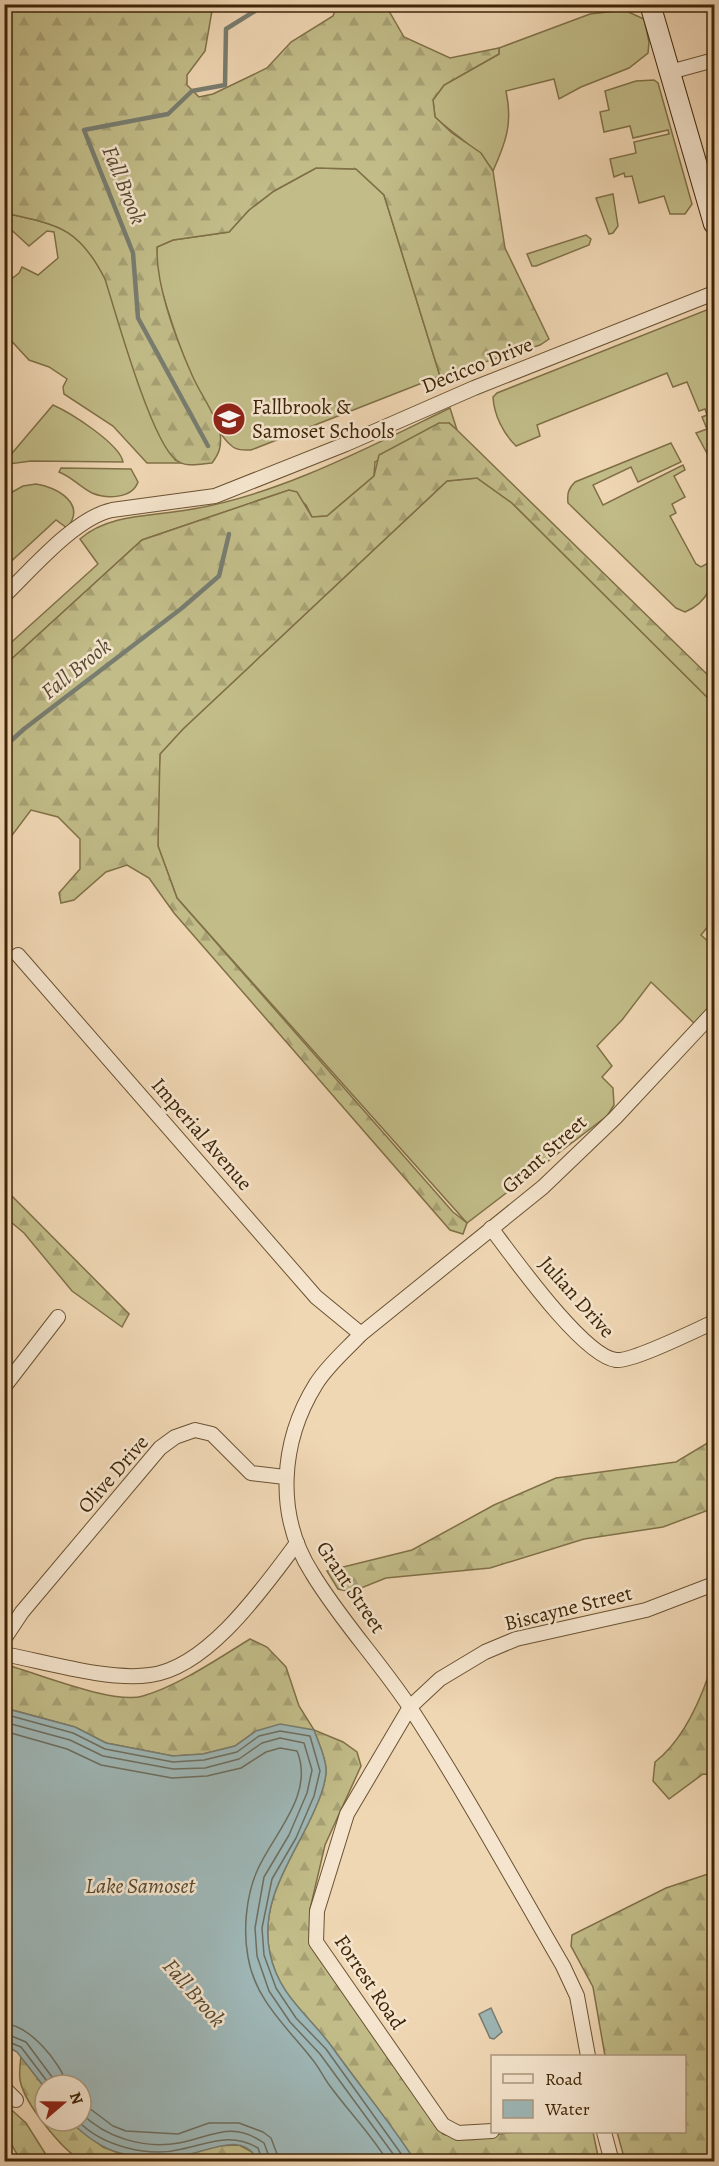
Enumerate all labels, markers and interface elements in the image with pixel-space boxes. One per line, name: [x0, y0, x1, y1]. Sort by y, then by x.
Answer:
water label: Fall Brook: [95, 141, 153, 229]
street label: Decicco Drive: [417, 330, 537, 400]
place label: Fallbrook & Samoset Schools: [252, 393, 395, 445]
school or university icon: Fallbrook & Samoset Schools: [211, 401, 247, 437]
water label: Fall Brook: [35, 631, 118, 707]
street label: Imperial Avenue: [145, 1072, 259, 1196]
street label: Grant Street: [495, 1108, 593, 1200]
street label: Julian Drive: [533, 1250, 621, 1344]
street label: Olive Drive: [71, 1429, 155, 1519]
street label: Grant Street: [310, 1535, 392, 1639]
street label: Biscayne Street: [501, 1579, 635, 1637]
water label: Lake Samoset: [85, 1871, 195, 1901]
street label: Forrest Road: [328, 1929, 412, 2036]
water label: Fall Brook: [156, 1952, 232, 2034]
legend: [491, 2055, 686, 2133]
text: Road: [545, 2067, 583, 2091]
north arrow: [33, 2073, 93, 2133]
text: N: [64, 2089, 89, 2108]
text: Water: [544, 2097, 590, 2121]

